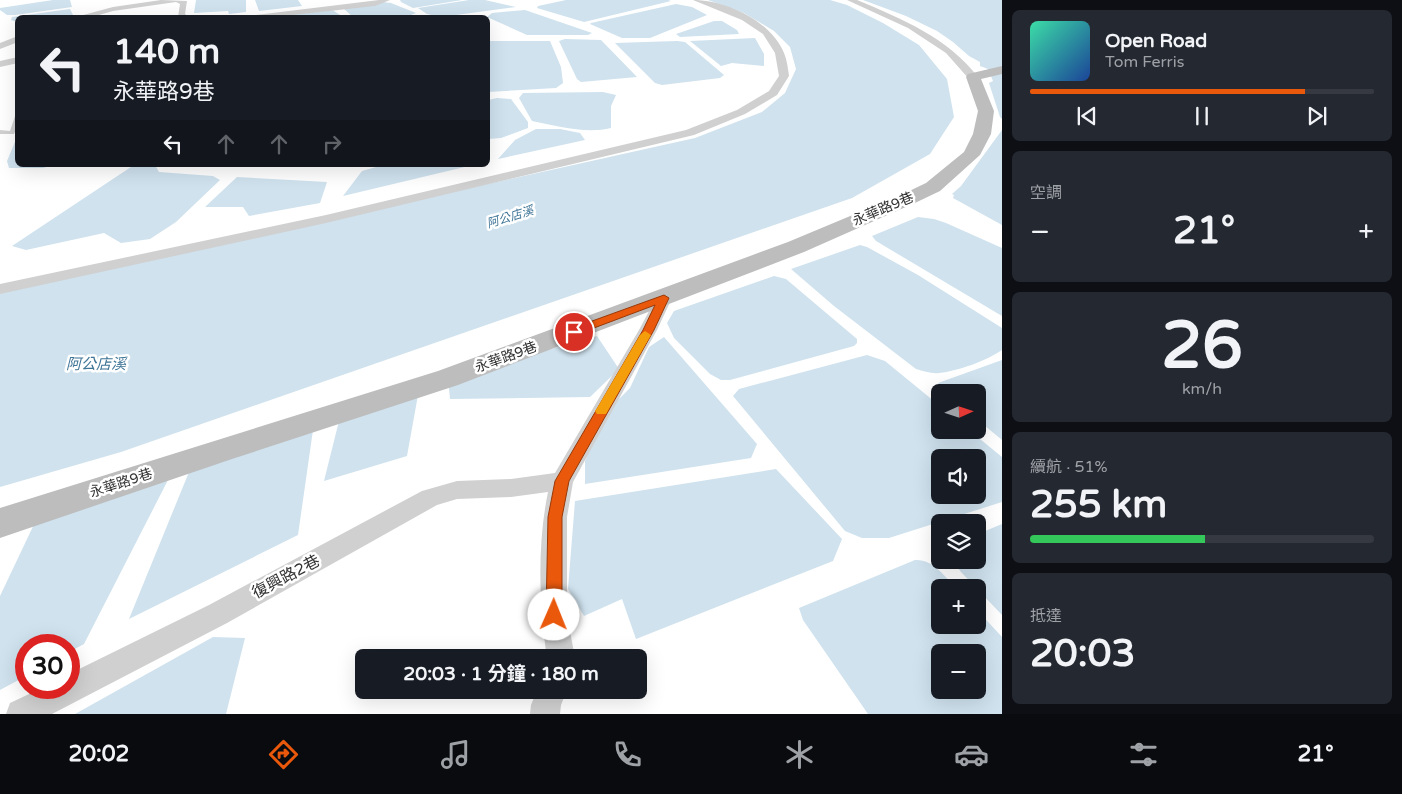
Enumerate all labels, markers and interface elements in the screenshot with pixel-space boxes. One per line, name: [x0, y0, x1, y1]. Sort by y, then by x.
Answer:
text: Open Road: [1105, 30, 1207, 52]
text: 140 m: [113, 31, 220, 73]
icon: left: [30, 35, 95, 100]
text: Tom Ferris: [1105, 52, 1184, 72]
text: 永華路9巷: [113, 79, 215, 105]
icon: previous: [1073, 102, 1101, 130]
icon: pause: [1188, 102, 1216, 130]
icon: next: [1303, 102, 1331, 130]
icon: left: [159, 130, 187, 158]
icon: ahead: [212, 130, 240, 158]
icon: ahead: [265, 130, 293, 158]
icon: right: [318, 130, 346, 158]
text: 空調: [1030, 183, 1062, 203]
street label: 永華路9巷: [850, 189, 916, 229]
water label: 阿公店溪: [485, 203, 537, 231]
text: 21°: [1173, 208, 1235, 254]
text: −: [1030, 215, 1050, 249]
text: +: [1358, 215, 1374, 249]
text: 26: [1161, 307, 1243, 386]
pin: [553, 311, 595, 353]
icon: arrive: [560, 318, 588, 346]
street label: 永華路9巷: [473, 338, 539, 376]
water label: 阿公店溪: [66, 355, 128, 373]
text: km/h: [1182, 379, 1222, 399]
north arrow: [931, 384, 986, 439]
map controls: [931, 384, 986, 699]
button: sound: [931, 449, 986, 504]
text: 續航 · 51%: [1030, 457, 1108, 477]
street label: 永華路9巷: [88, 465, 154, 501]
text: 255 km: [1030, 482, 1167, 528]
button: layers: [931, 514, 986, 569]
street label: 復興路2巷: [249, 551, 323, 603]
button: +: [931, 579, 986, 634]
position arrow: [527, 588, 579, 640]
text: 抵達: [1030, 606, 1062, 626]
text: 20:03: [1030, 631, 1135, 677]
speed limit sign: 30: [15, 634, 80, 699]
button: −: [931, 644, 986, 699]
text: 20:03 · 1 分鐘 · 180 m: [403, 663, 599, 685]
icon: directions: [266, 737, 301, 772]
icon: music: [438, 737, 473, 772]
icon: phone: [610, 737, 645, 772]
icon: climate: [782, 737, 817, 772]
icon: car: [954, 737, 989, 772]
icon: filters: [1126, 737, 1161, 772]
text: 20:02: [68, 741, 129, 767]
text: 21°: [1298, 741, 1334, 767]

